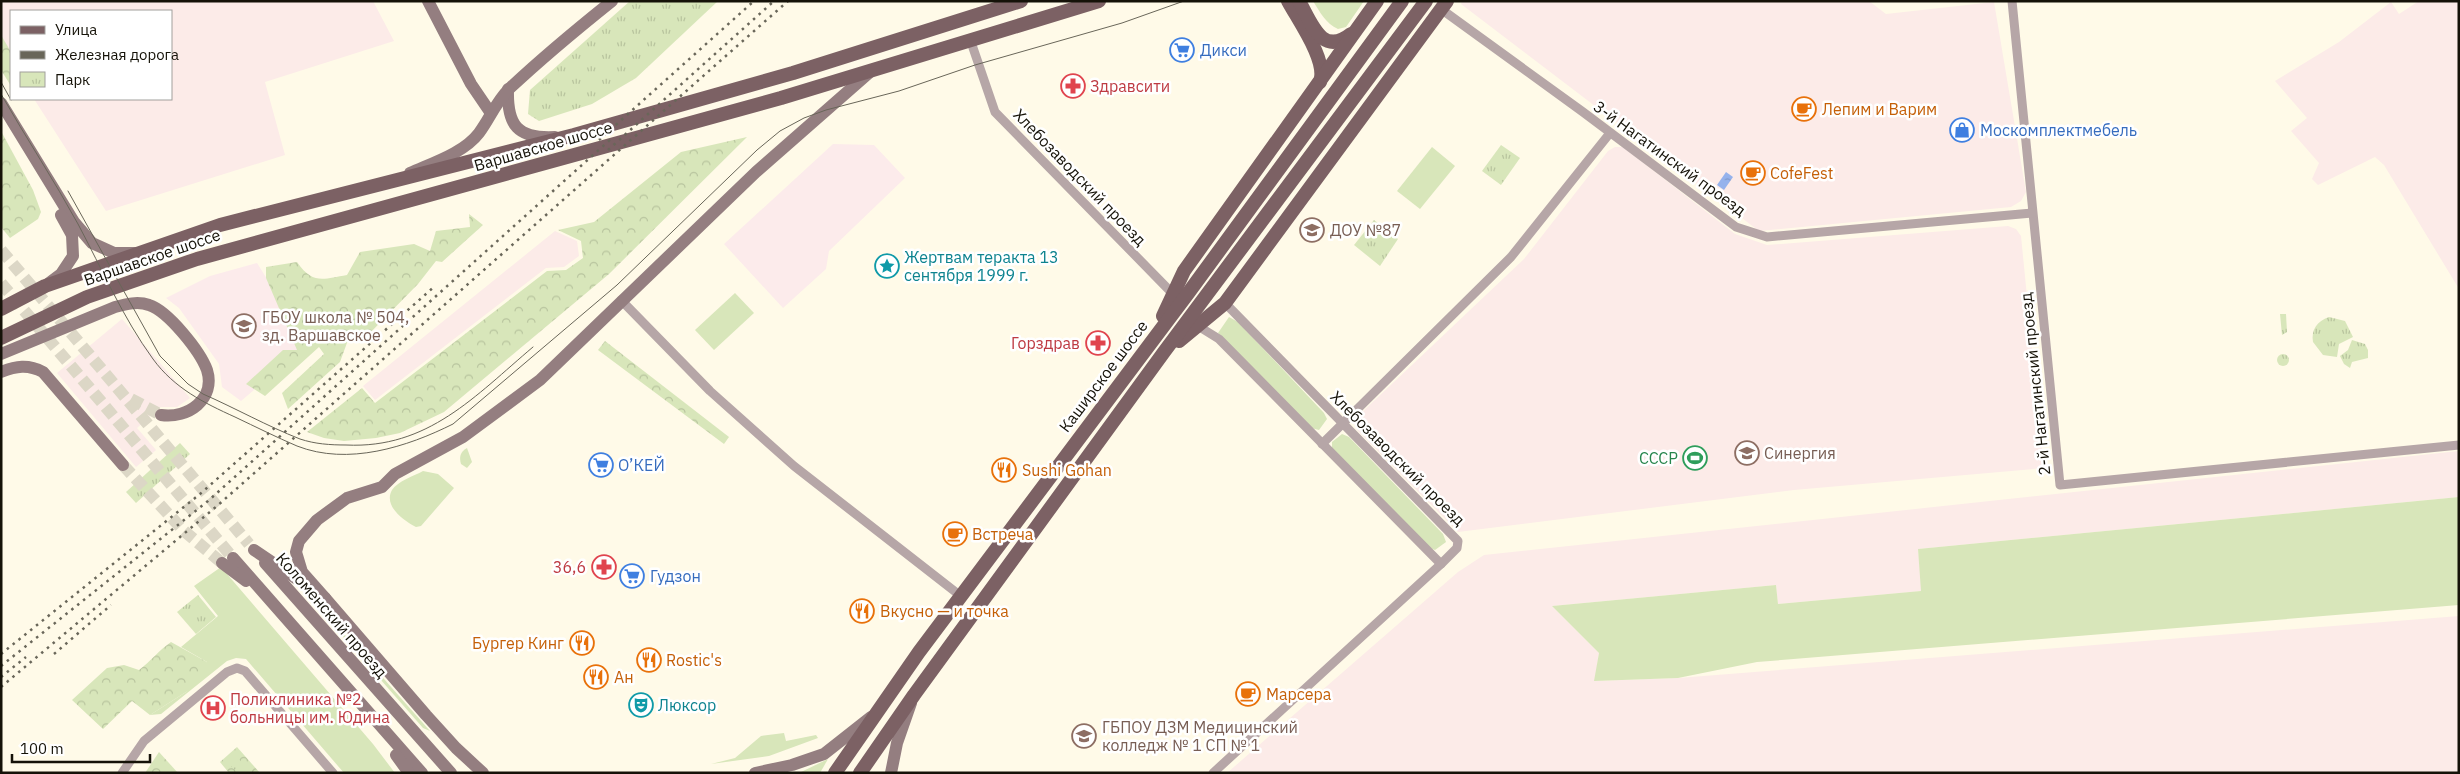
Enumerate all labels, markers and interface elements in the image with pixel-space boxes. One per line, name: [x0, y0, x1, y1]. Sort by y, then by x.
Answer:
legend: [10, 10, 172, 100]
text: Улица: [55, 20, 97, 39]
supermarket icon: Дикси: [1169, 37, 1195, 63]
place label: Дикси: [1200, 40, 1247, 60]
text: Железная дорога: [55, 45, 179, 64]
text: Парк: [55, 70, 90, 89]
pharmacy icon: Здравсити: [1060, 73, 1086, 99]
place label: Здравсити: [1090, 76, 1170, 96]
street label: 3-й Нагатинский проезд: [1590, 96, 1750, 220]
cafe icon: Лепим и Варим: [1791, 96, 1817, 122]
place label: Лепим и Варим: [1822, 99, 1937, 119]
street label: Хлебозаводский проезд: [1009, 104, 1151, 250]
street label: Варшавское шоссе: [471, 117, 615, 175]
shop icon: Москомплектмебель: [1949, 117, 1975, 143]
place label: Москомплектмебель: [1980, 120, 2137, 140]
cafe icon: CofeFest: [1740, 160, 1766, 186]
place label: CofeFest: [1770, 163, 1833, 183]
school or university icon: ДОУ №87: [1299, 217, 1325, 243]
place label: ДОУ №87: [1330, 220, 1401, 240]
street label: Варшавское шоссе: [81, 224, 223, 290]
place label: Жертвам теракта 13 сентября 1999 г.: [904, 247, 1059, 285]
place icon: Жертвам теракта 13 сентября 1999 г.: [874, 253, 900, 279]
street label: 2-й Нагатинский проезд: [2015, 291, 2055, 476]
place label: ГБОУ школа № 504, зд. Варшавское: [262, 307, 409, 345]
school or university icon: ГБОУ школа № 504, зд. Варшавское: [231, 313, 257, 339]
street label: Каширское шоссе: [1054, 316, 1152, 436]
pharmacy icon: Горздрав: [1085, 330, 1111, 356]
place label: Горздрав: [1011, 333, 1080, 353]
street label: Хлебозаводский проезд: [1326, 386, 1470, 530]
school or university icon: Синергия: [1734, 440, 1760, 466]
place label: Синергия: [1764, 443, 1836, 463]
sports icon: СССР: [1682, 445, 1708, 471]
place label: СССР: [1639, 448, 1678, 468]
supermarket icon: О’КЕЙ: [588, 452, 614, 478]
place label: О’КЕЙ: [618, 455, 665, 475]
restaurant icon: Sushi Gohan: [991, 457, 1017, 483]
place label: Sushi Gohan: [1022, 460, 1112, 480]
cafe icon: Встреча: [942, 521, 968, 547]
place label: Встреча: [972, 524, 1034, 544]
street label: Коломенский проезд: [272, 548, 392, 682]
pharmacy icon: 36,6: [591, 554, 617, 580]
place label: 36,6: [553, 557, 586, 577]
supermarket icon: Гудзон: [619, 563, 645, 589]
place label: Гудзон: [650, 566, 701, 586]
restaurant icon: Вкусно — и точка: [849, 598, 875, 624]
place label: Вкусно — и точка: [880, 601, 1009, 621]
restaurant icon: Бургер Кинг: [569, 630, 595, 656]
place label: Бургер Кинг: [472, 633, 564, 653]
restaurant icon: Rostic's: [636, 647, 662, 673]
place label: Rostic's: [666, 650, 722, 670]
restaurant icon: Ан: [583, 664, 609, 690]
place label: Ан: [614, 667, 634, 687]
cafe icon: Марсера: [1235, 681, 1261, 707]
place label: Марсера: [1266, 684, 1332, 704]
place label: Поликлиника №2 больницы им. Юдина: [230, 689, 390, 727]
theatre icon: Люксор: [628, 692, 654, 718]
hospital icon: Поликлиника №2 больницы им. Юдина: [200, 695, 226, 721]
place label: Люксор: [658, 695, 716, 715]
place label: ГБПОУ ДЗМ Медицинский колледж № 1 СП № 1: [1102, 717, 1298, 755]
school or university icon: ГБПОУ ДЗМ Медицинский колледж № 1 СП № 1: [1071, 723, 1097, 749]
scale bar: [12, 732, 150, 764]
text: 100 m: [20, 739, 64, 758]

